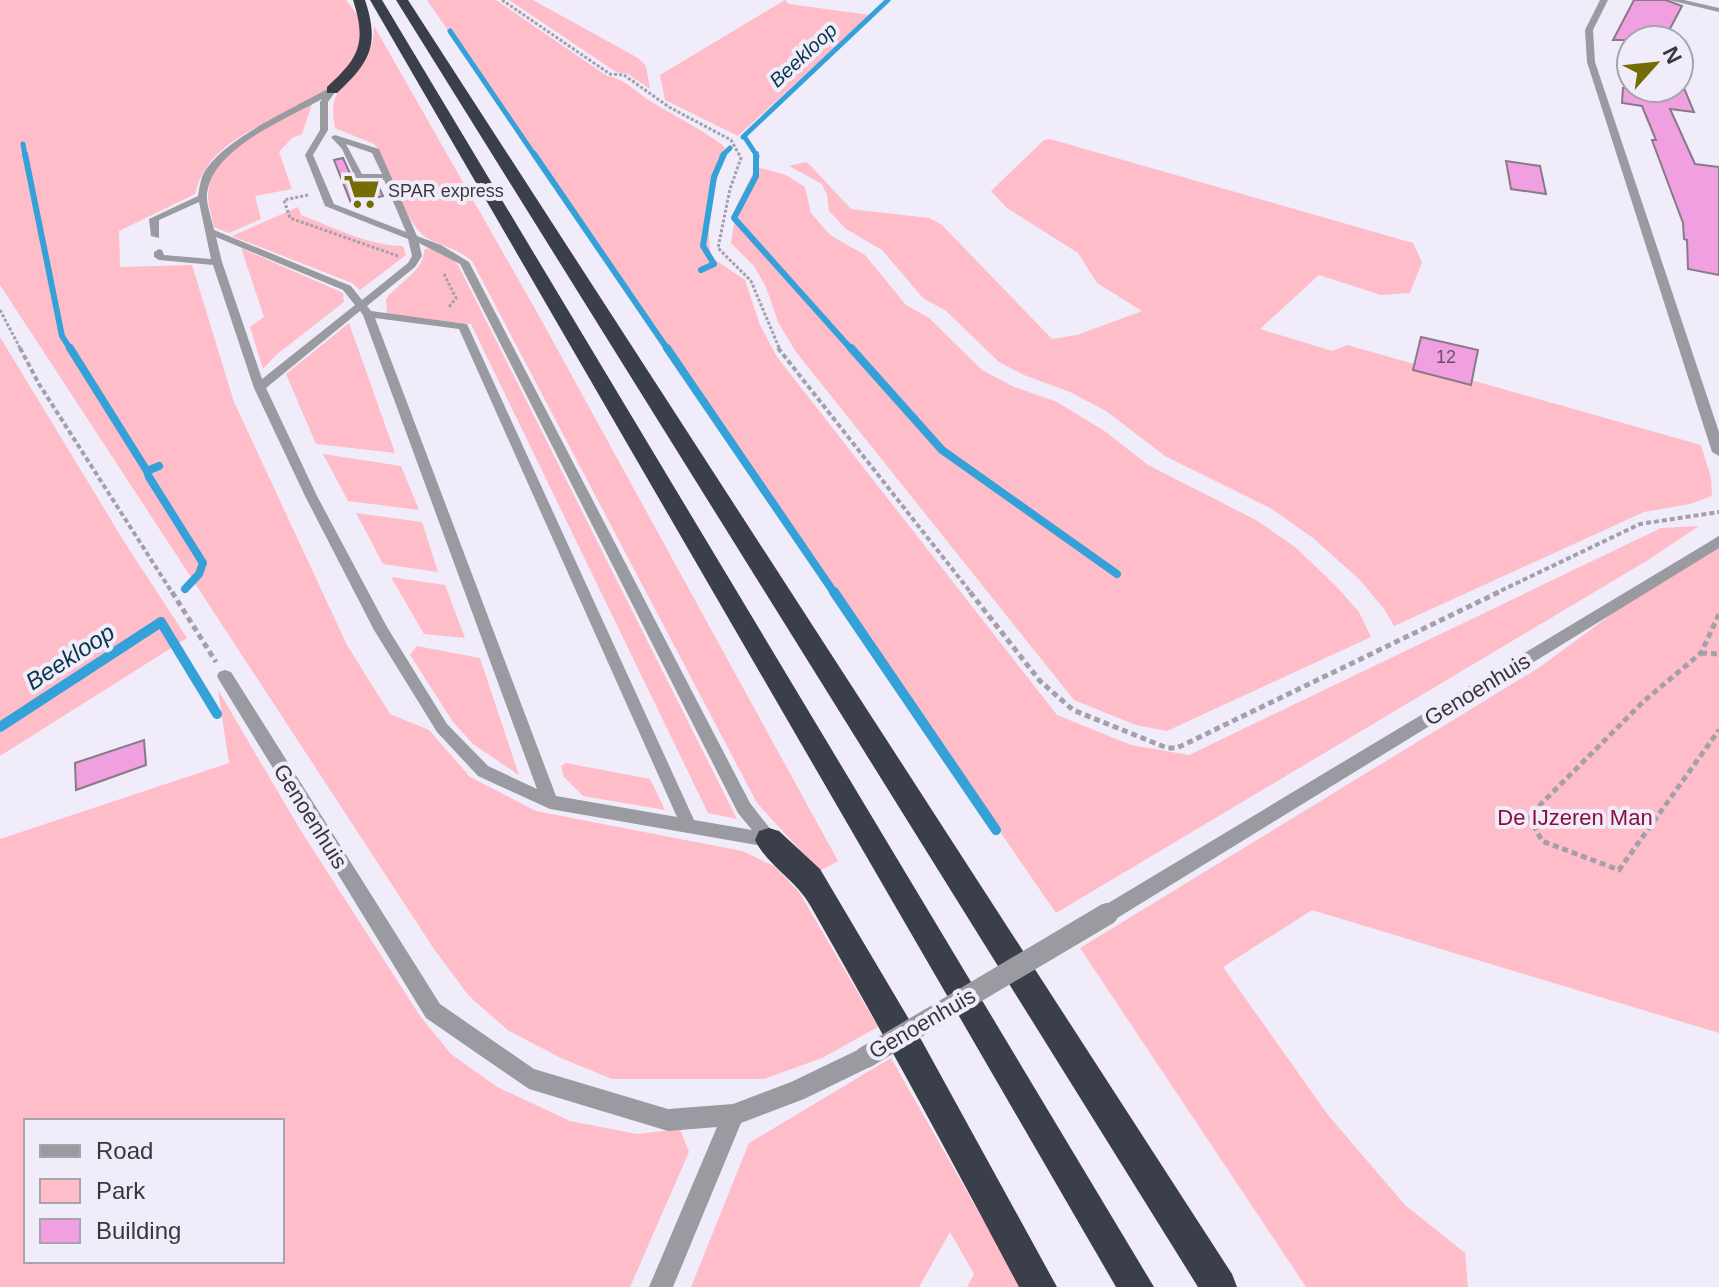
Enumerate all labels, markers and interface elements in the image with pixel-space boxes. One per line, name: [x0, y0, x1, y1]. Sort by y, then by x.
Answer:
water label: Beekloop: [765, 19, 841, 91]
north arrow: [1615, 24, 1695, 104]
text: N: [1658, 42, 1687, 68]
supermarket icon: SPAR express: [343, 172, 381, 210]
place label: SPAR express: [388, 181, 504, 201]
house number: 12: [1436, 347, 1456, 367]
water label: Beekloop: [20, 618, 119, 695]
street label: Genoenhuis: [1420, 648, 1535, 731]
street label: Genoenhuis: [269, 759, 353, 873]
park label: De IJzeren Man: [1497, 805, 1653, 830]
street label: Genoenhuis: [865, 983, 980, 1064]
legend: [24, 1119, 284, 1263]
text: Road: [96, 1137, 153, 1164]
text: Park: [96, 1177, 146, 1204]
text: Building: [96, 1217, 181, 1244]

